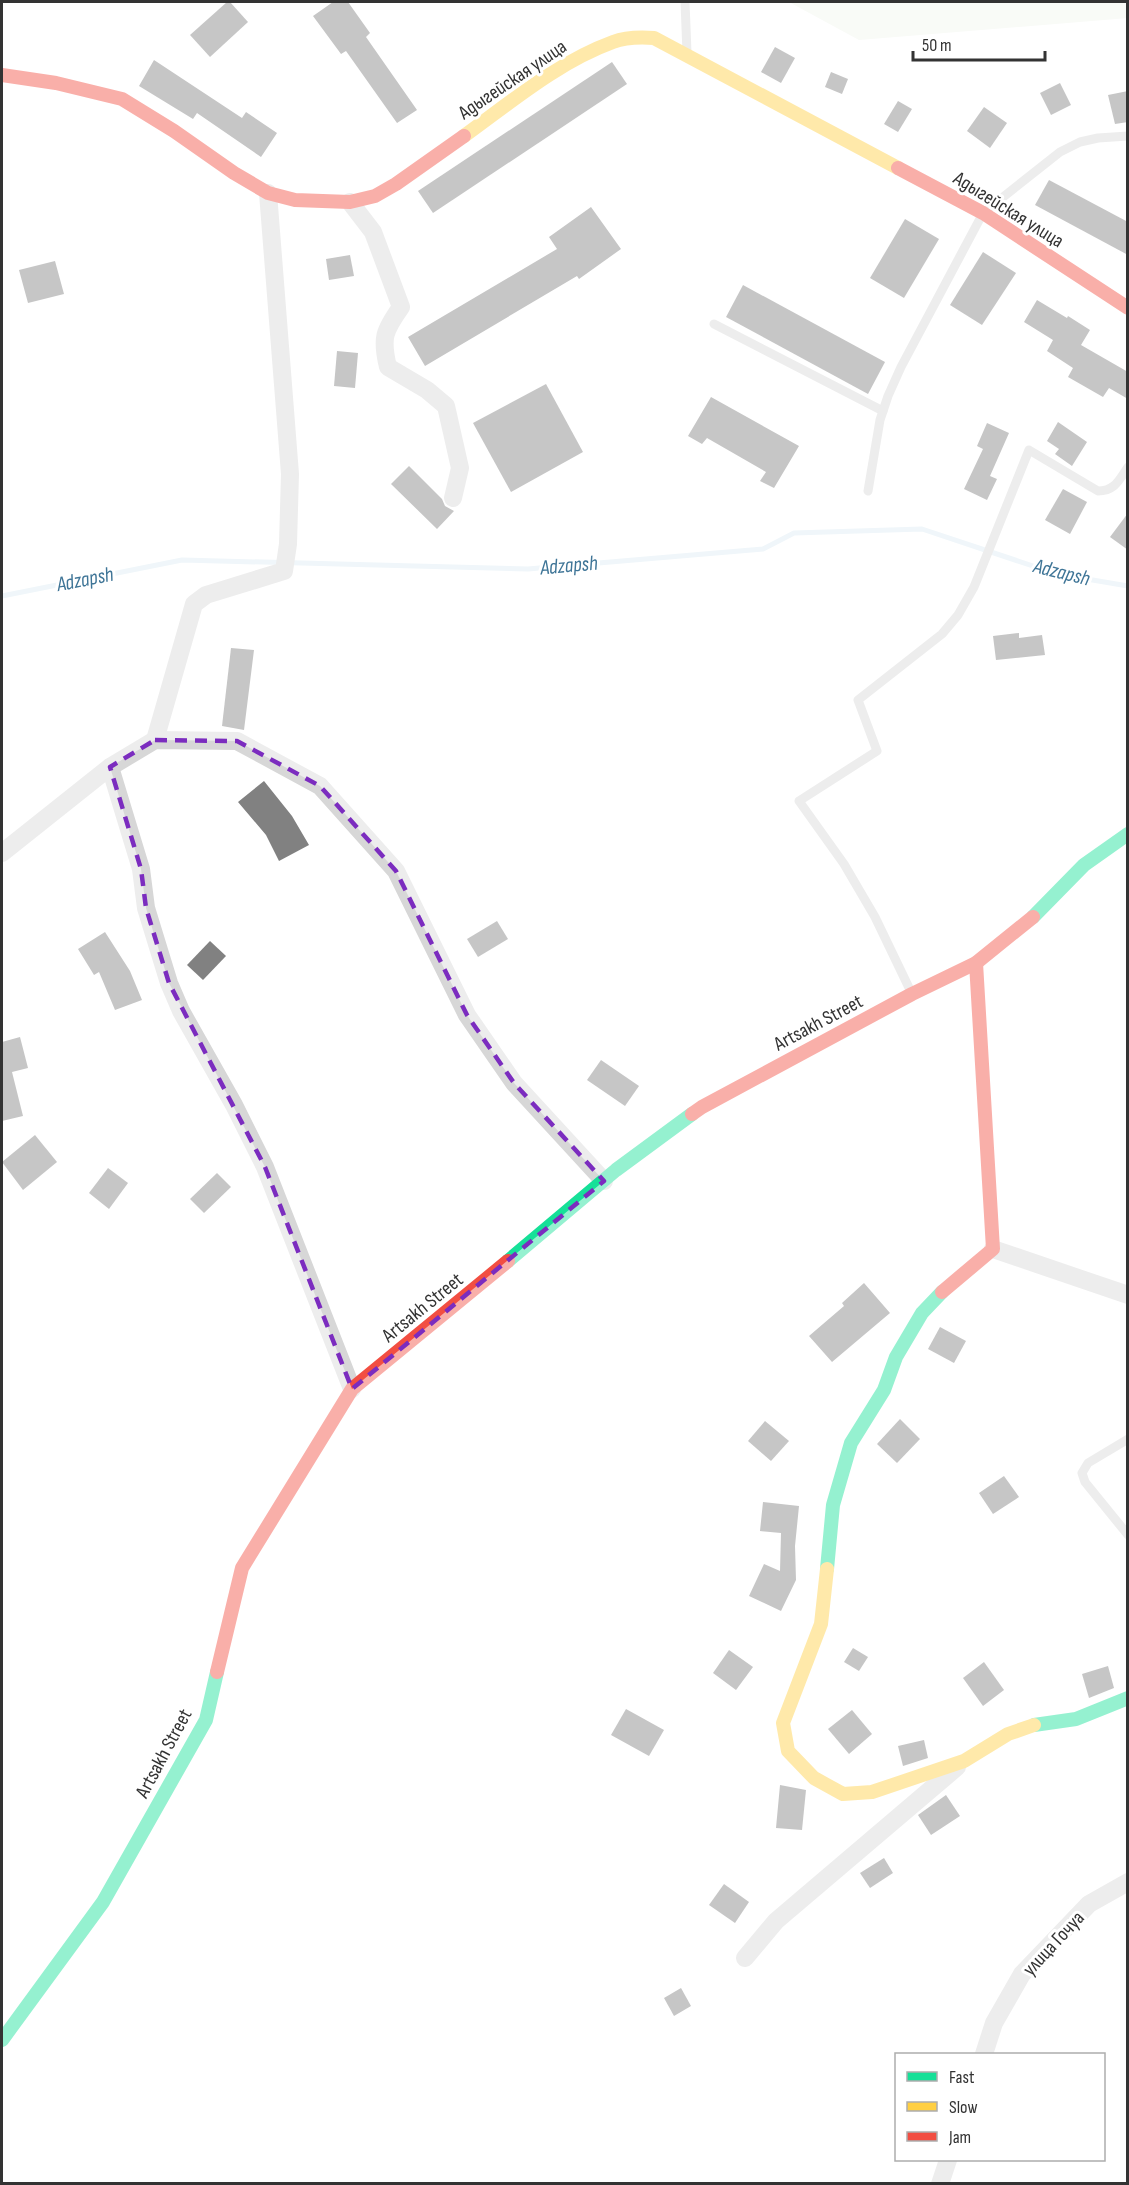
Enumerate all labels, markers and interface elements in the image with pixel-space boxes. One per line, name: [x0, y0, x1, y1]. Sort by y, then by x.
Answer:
scale bar: [913, 24, 1045, 62]
street label: Адыгейская улица: [453, 35, 571, 125]
text: 50 m: [922, 35, 952, 56]
street label: Адыгейская улица: [948, 166, 1068, 253]
water label: Adzapsh: [538, 551, 599, 581]
water label: Adzapsh: [1030, 553, 1093, 592]
water label: Adzapsh: [54, 562, 116, 597]
street label: Artsakh Street: [769, 989, 867, 1057]
street label: Artsakh Street: [377, 1268, 468, 1348]
street label: Artsakh Street: [130, 1705, 197, 1803]
street label: улица Гочуа: [1018, 1906, 1090, 1981]
legend: [895, 2053, 1105, 2161]
text: Fast: [949, 2067, 975, 2088]
text: Slow: [949, 2097, 978, 2118]
text: Jam: [948, 2127, 971, 2148]

